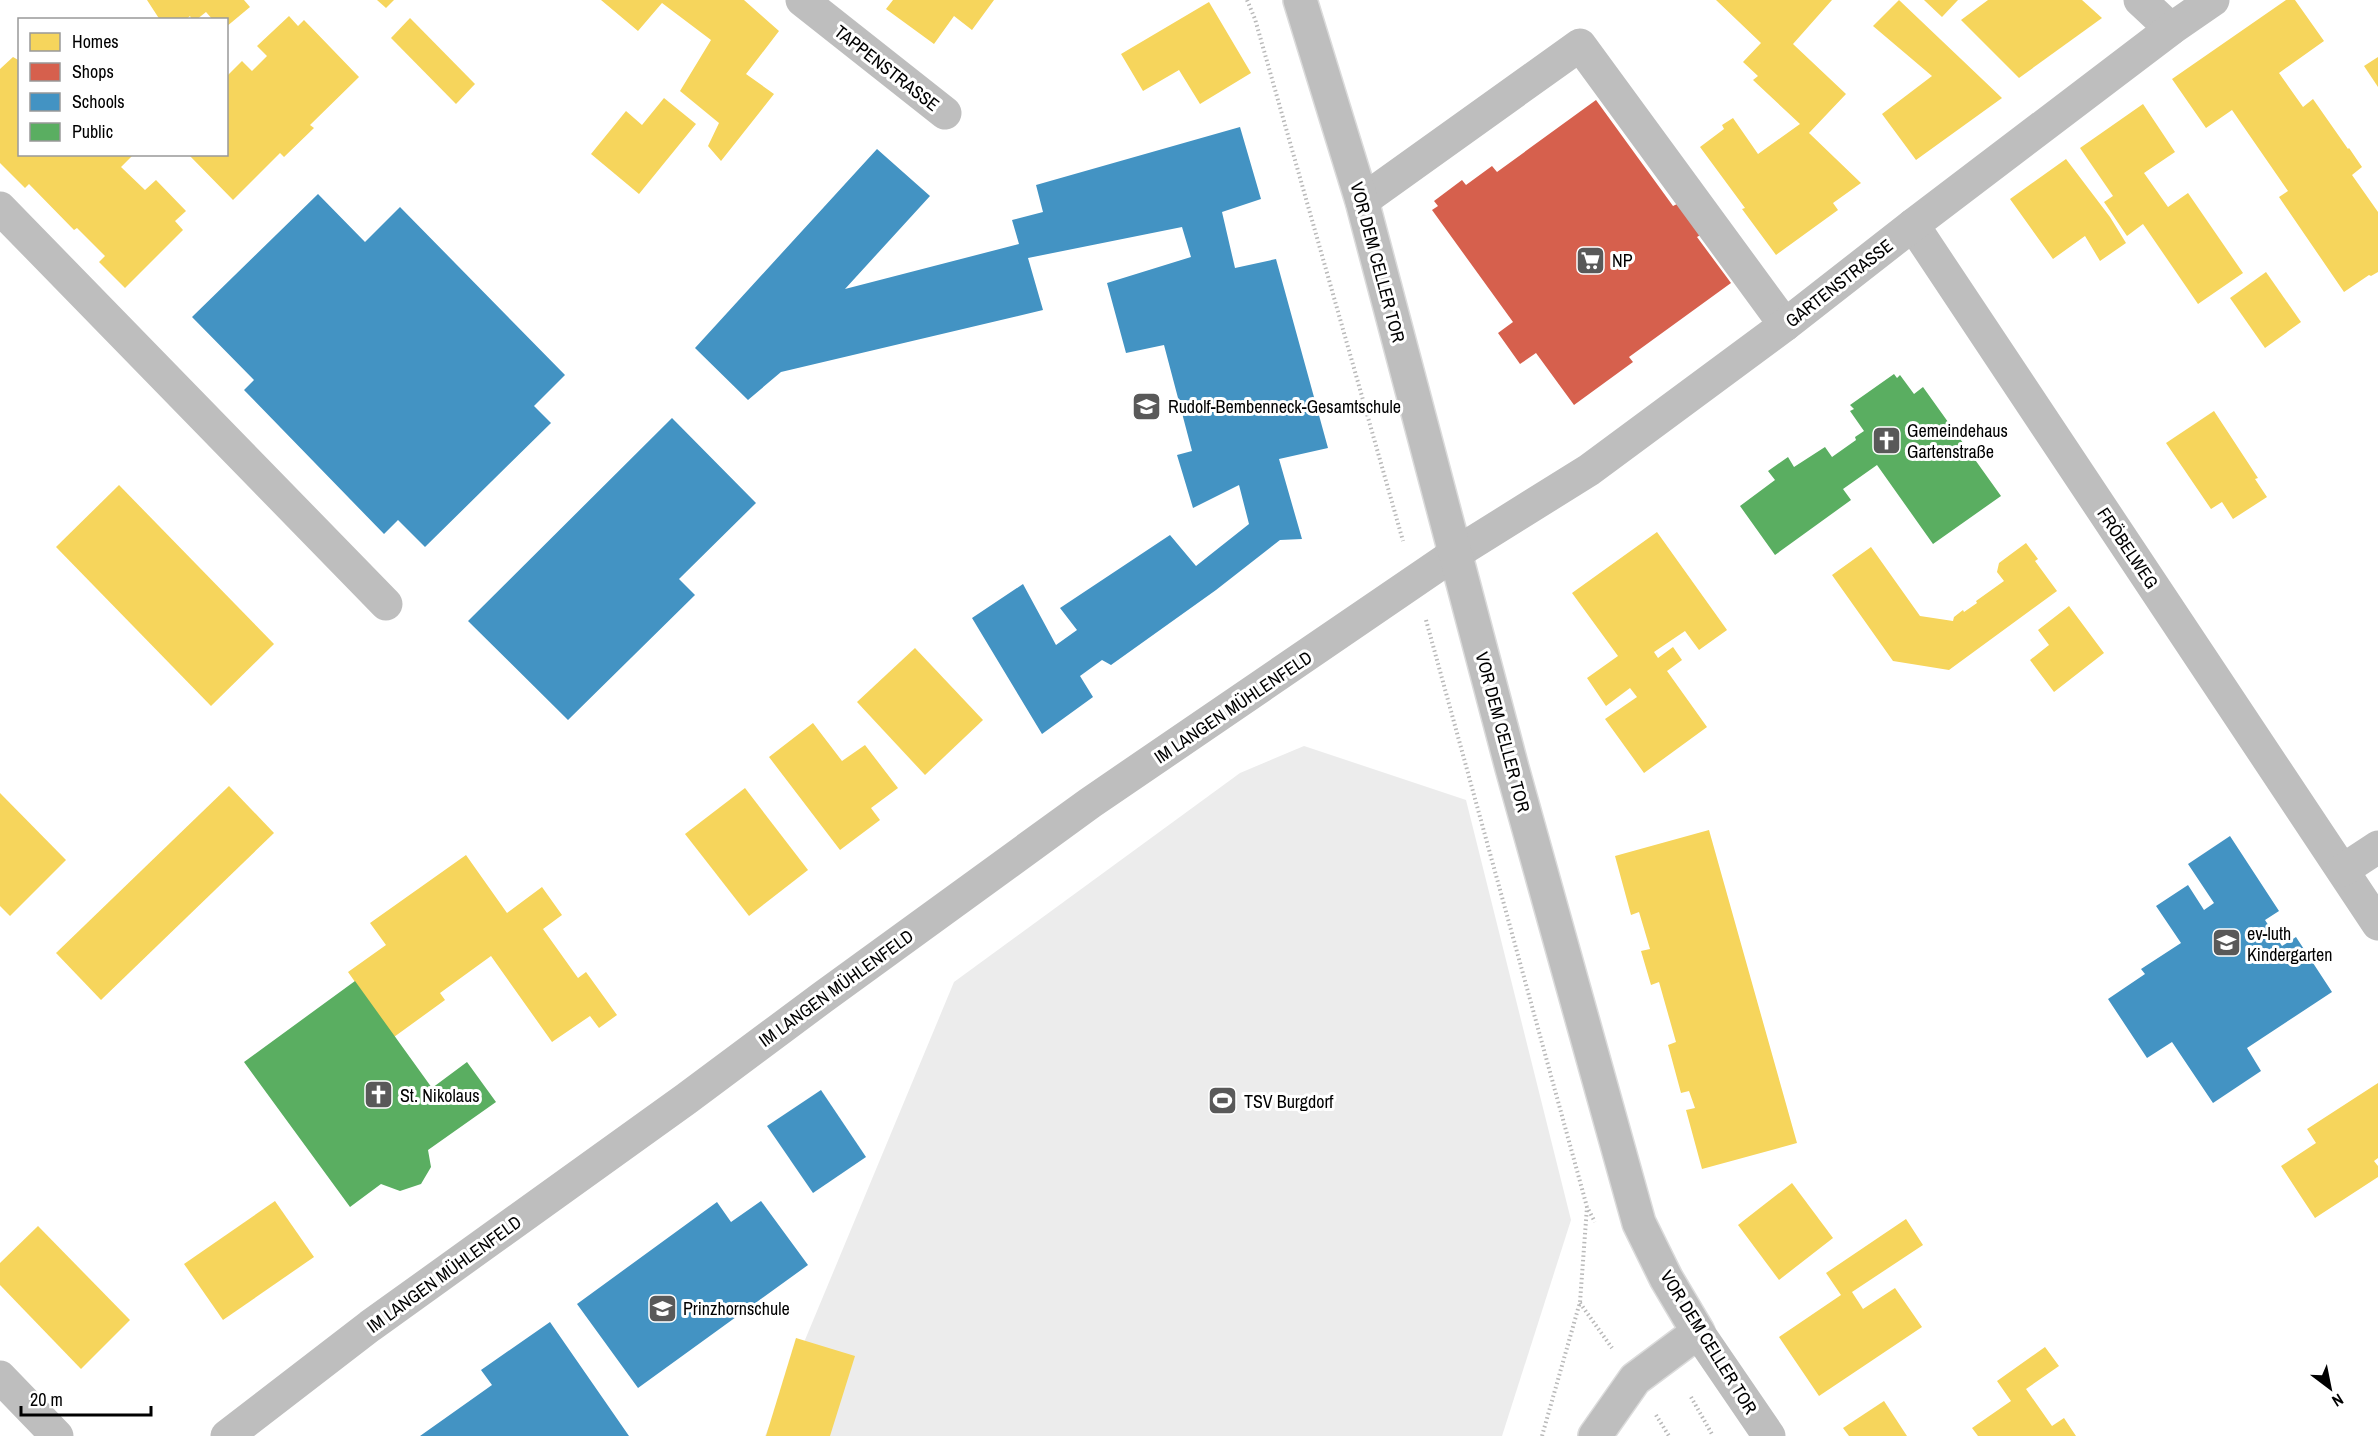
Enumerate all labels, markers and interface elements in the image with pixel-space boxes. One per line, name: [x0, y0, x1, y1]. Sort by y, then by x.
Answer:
legend: [18, 18, 228, 156]
street label: TAPPENSTRASSE: [829, 19, 945, 117]
text: Homes: [72, 29, 119, 54]
text: Shops: [72, 59, 114, 84]
text: Schools: [72, 89, 125, 114]
text: Public: [72, 119, 113, 144]
street label: VOR DEM CELLER TOR: [1345, 179, 1412, 345]
street label: GARTENSTRASSE: [1780, 233, 1898, 333]
supermarket icon: NP: [1575, 244, 1607, 276]
place label: NP: [1612, 248, 1633, 273]
school or university icon: Rudolf-Bembenneck-Gesamtschule: [1131, 390, 1163, 422]
place label: Rudolf-Bembenneck-Gesamtschule: [1168, 394, 1401, 419]
place label: Gemeindehaus Gartenstraße: [1907, 418, 2008, 464]
church icon: Gemeindehaus Gartenstraße: [1870, 424, 1902, 456]
street label: FRÖBELWEG: [2092, 502, 2164, 594]
street label: IM LANGEN MÜHLENFELD: [1149, 645, 1317, 769]
street label: VOR DEM CELLER TOR: [1470, 649, 1537, 815]
place label: ev-luth Kindergarten: [2247, 921, 2332, 967]
street label: IM LANGEN MÜHLENFELD: [754, 923, 918, 1053]
school or university icon: ev-luth Kindergarten: [2210, 927, 2242, 959]
church icon: St. Nikolaus: [363, 1079, 395, 1111]
place label: St. Nikolaus: [400, 1083, 480, 1108]
sports icon: TSV Burgdorf: [1207, 1085, 1239, 1117]
place label: TSV Burgdorf: [1244, 1089, 1334, 1114]
street label: IM LANGEN MÜHLENFELD: [362, 1209, 526, 1339]
street label: VOR DEM CELLER TOR: [1655, 1265, 1764, 1419]
school or university icon: Prinzhornschule: [646, 1292, 678, 1324]
place label: Prinzhornschule: [683, 1296, 790, 1321]
north arrow: [2300, 1358, 2360, 1418]
scale bar: [21, 1379, 152, 1417]
text: 20 m: [30, 1387, 63, 1412]
text: N: [2328, 1389, 2348, 1413]

